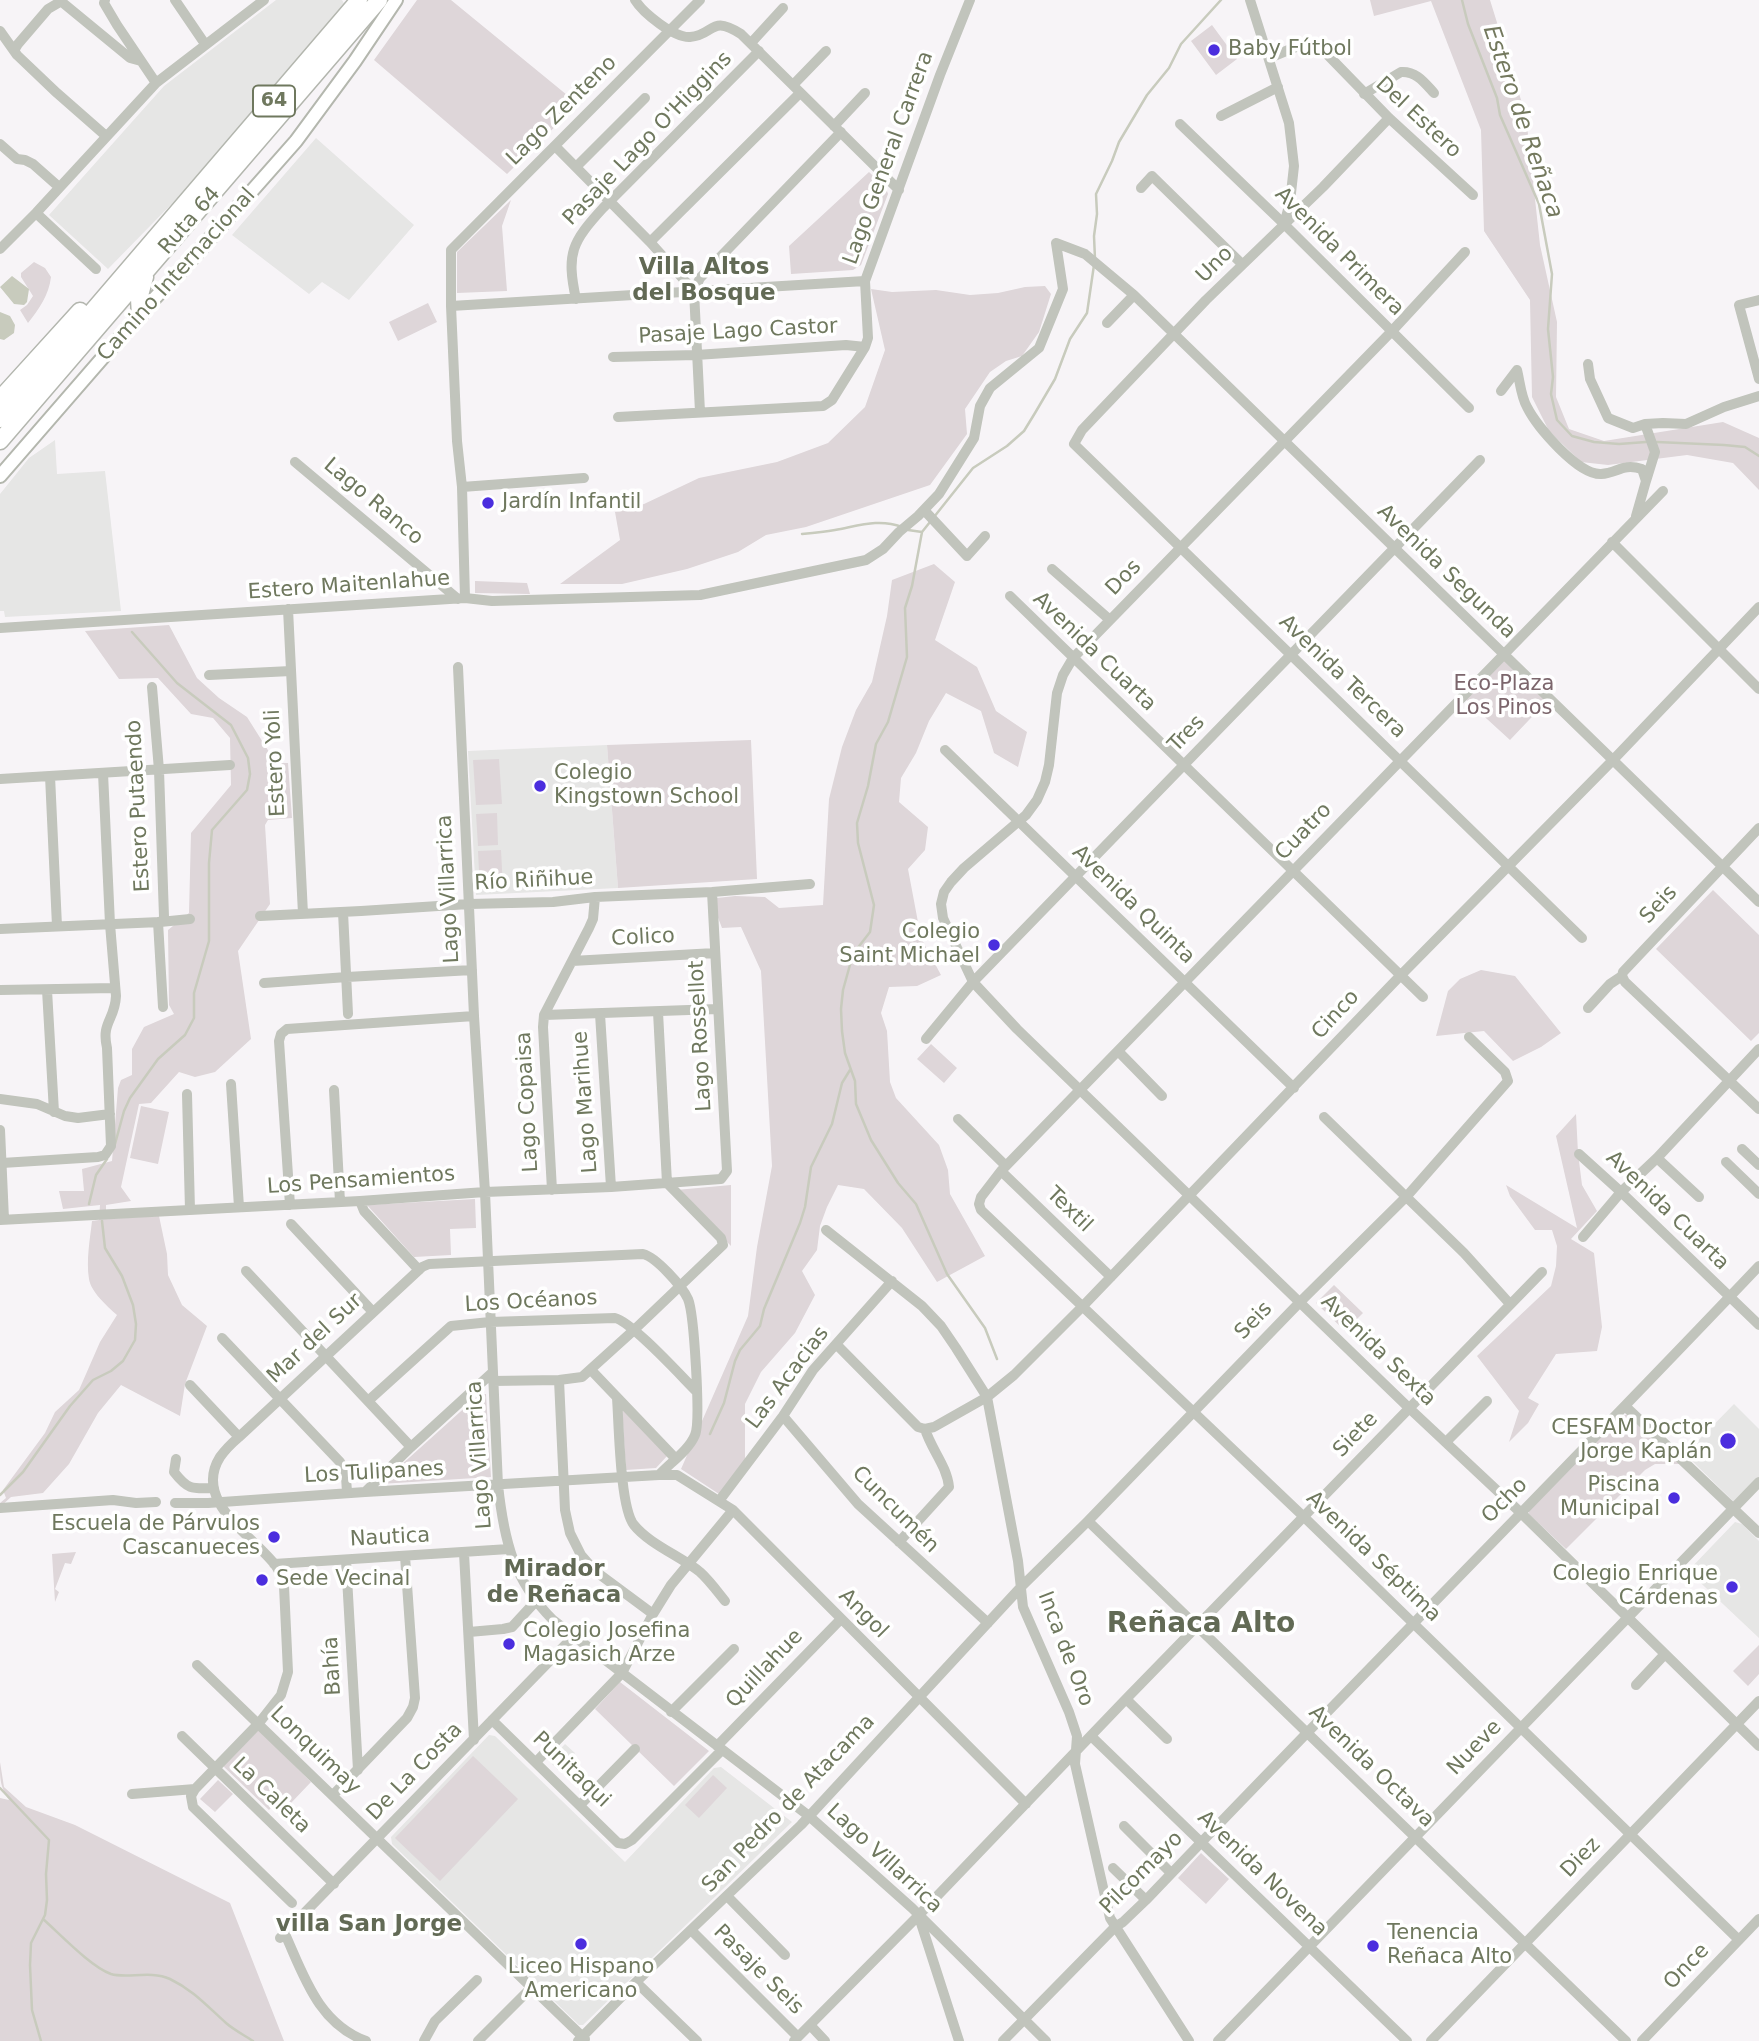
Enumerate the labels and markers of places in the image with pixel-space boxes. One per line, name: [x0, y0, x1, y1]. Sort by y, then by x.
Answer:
place label: Baby Fútbol: [1228, 37, 1352, 63]
marker: Baby Fútbol: [1206, 42, 1222, 58]
place label: Jardín Infantil: [502, 490, 641, 516]
marker: Jardín Infantil: [480, 495, 496, 511]
place label: Colegio Kingstown School: [554, 761, 739, 811]
marker: Colegio Kingstown School: [532, 778, 548, 794]
place label: Colegio Saint Michael: [839, 920, 980, 970]
marker: Colegio Saint Michael: [986, 937, 1002, 953]
place label: CESFAM Doctor Jorge Kaplán: [1551, 1416, 1712, 1466]
marker: CESFAM Doctor Jorge Kaplán: [1718, 1431, 1738, 1451]
place label: Piscina Municipal: [1560, 1473, 1660, 1523]
marker: Piscina Municipal: [1666, 1490, 1682, 1506]
place label: Escuela de Párvulos Cascanueces: [51, 1512, 260, 1562]
marker: Escuela de Párvulos Cascanueces: [266, 1529, 282, 1545]
place label: Colegio Enrique Cárdenas: [1552, 1562, 1718, 1612]
place label: Sede Vecinal: [276, 1567, 410, 1593]
marker: Sede Vecinal: [254, 1572, 270, 1588]
marker: Colegio Enrique Cárdenas: [1724, 1579, 1740, 1595]
place label: Colegio Josefina Magasich Arze: [523, 1619, 690, 1669]
marker: Colegio Josefina Magasich Arze: [501, 1636, 517, 1652]
place label: Tenencia Reñaca Alto: [1387, 1921, 1512, 1971]
marker: Liceo Hispano Americano: [573, 1936, 589, 1952]
marker: Tenencia Reñaca Alto: [1365, 1938, 1381, 1954]
place label: Liceo Hispano Americano: [508, 1955, 654, 2005]

